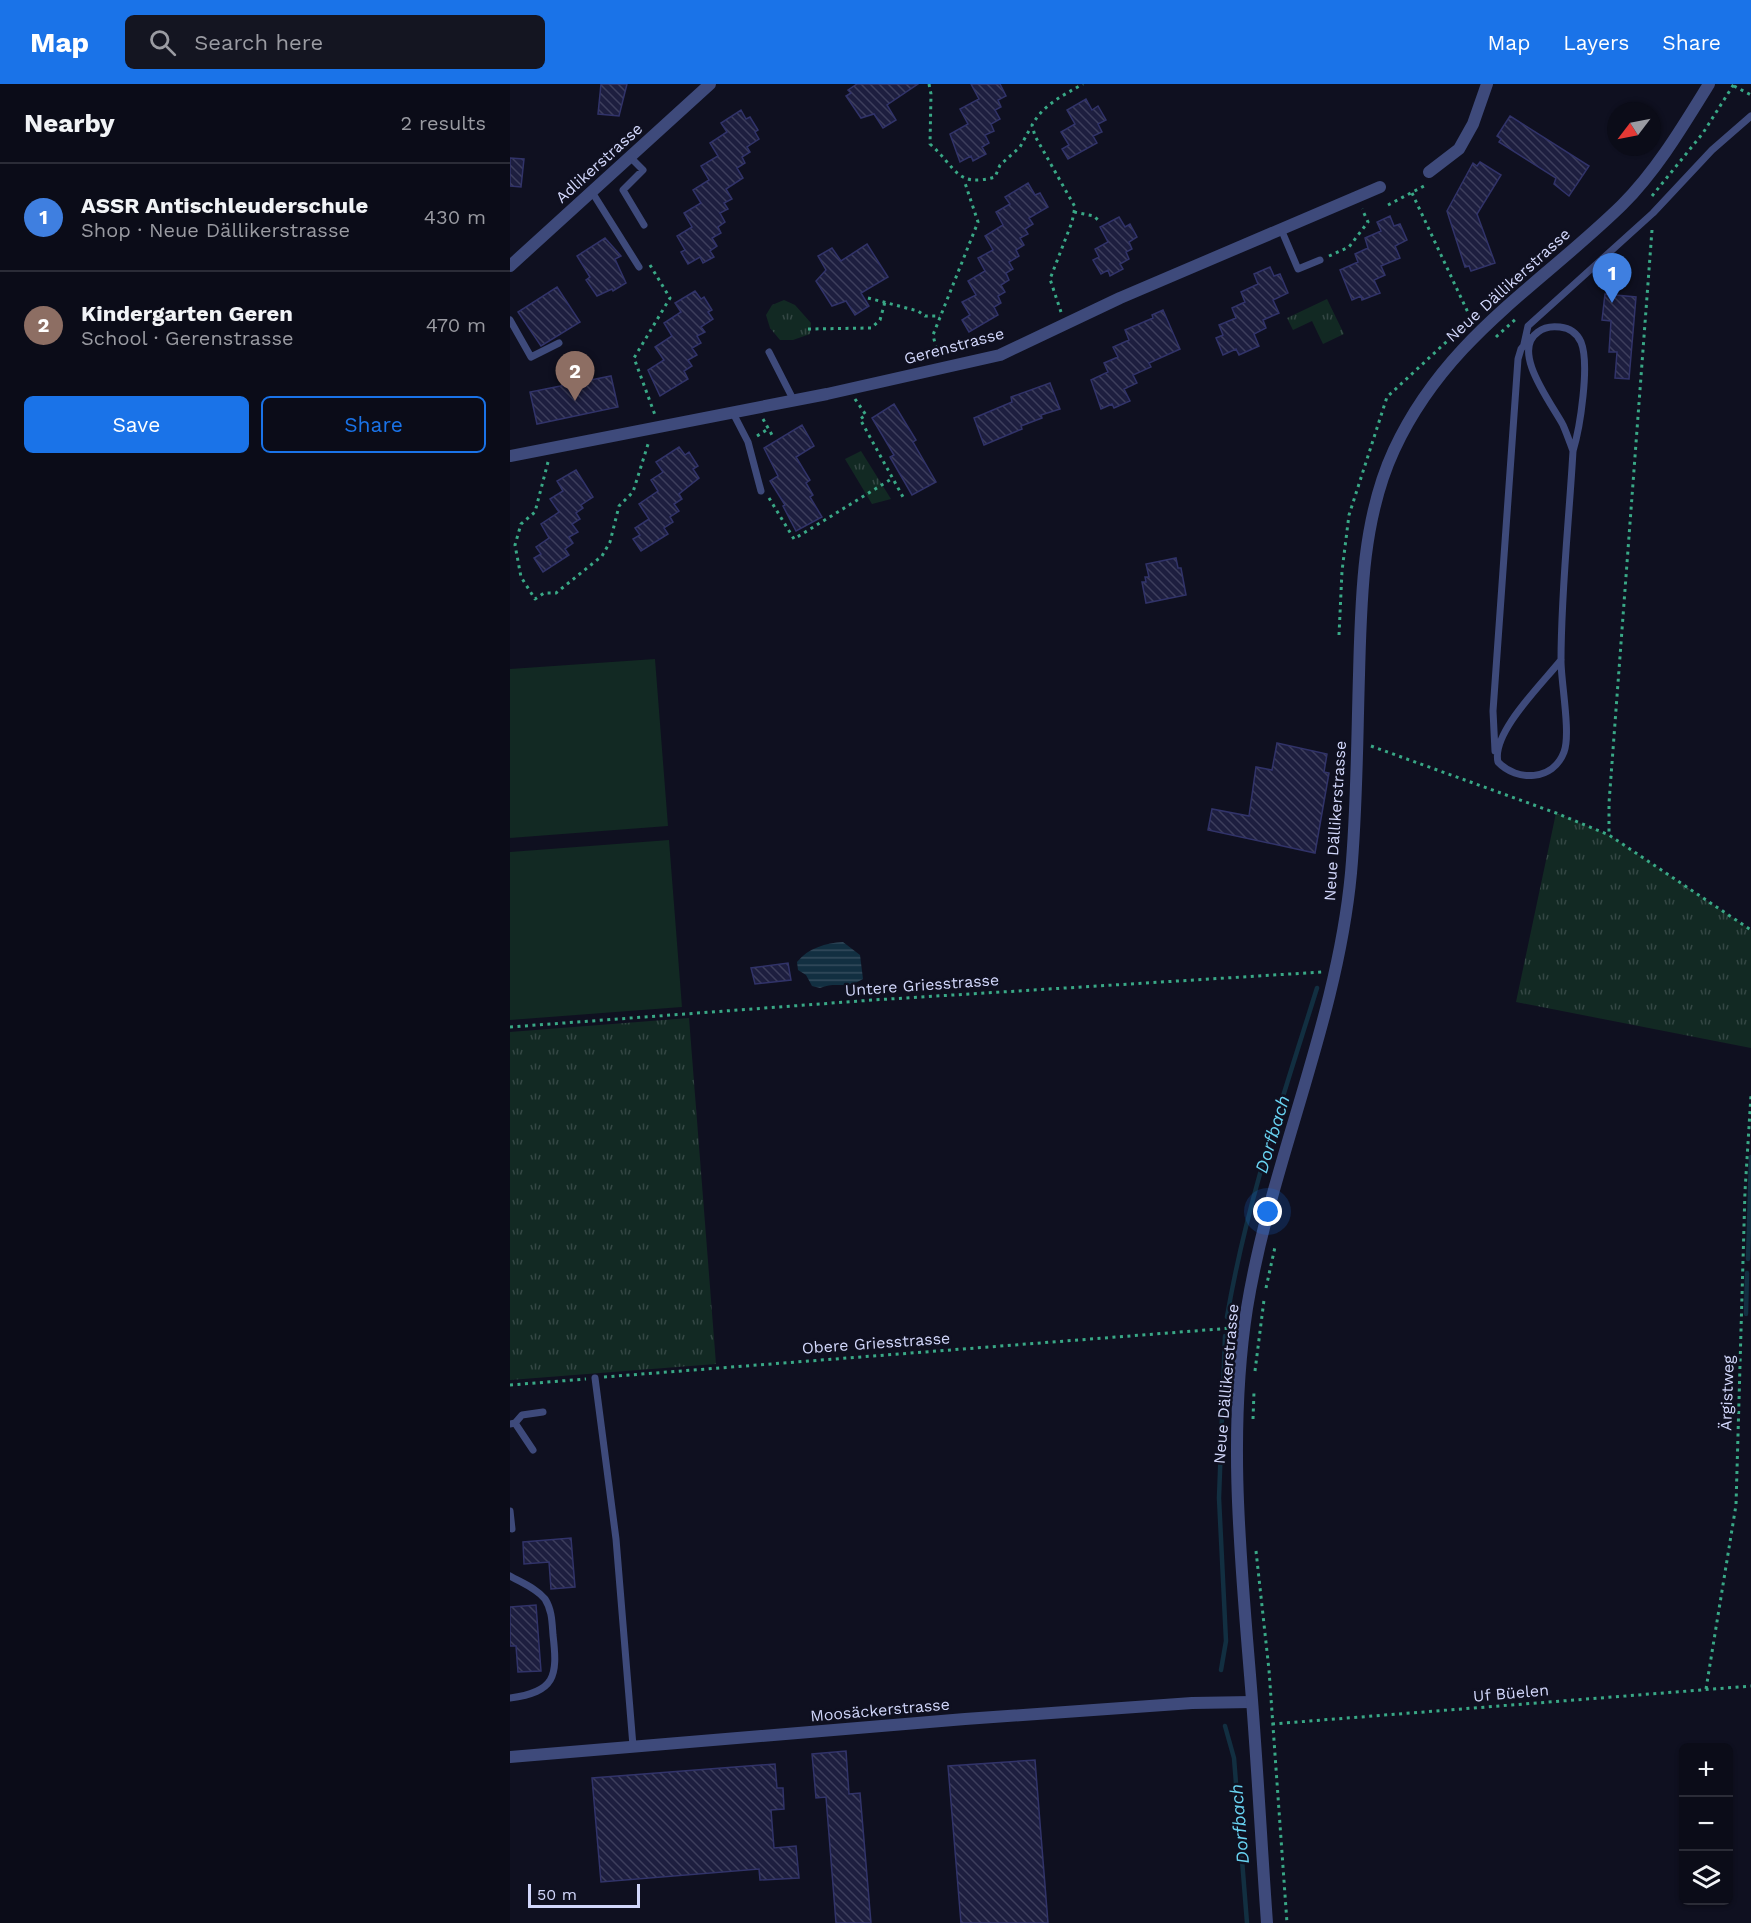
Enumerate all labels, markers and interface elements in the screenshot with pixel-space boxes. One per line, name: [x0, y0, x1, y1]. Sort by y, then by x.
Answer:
search box: [125, 15, 545, 69]
text: Map: [30, 26, 89, 59]
icon: search: [146, 26, 179, 59]
text: Search here: [194, 30, 323, 55]
text: Map: [1487, 30, 1530, 55]
text: Layers: [1563, 30, 1629, 55]
text: Share: [1662, 30, 1721, 55]
north arrow: [1607, 102, 1661, 156]
text: Nearby: [24, 108, 115, 138]
text: 2 results: [401, 111, 486, 135]
street label: Adlikerstrasse: [552, 119, 646, 207]
text: ASSR Antischleuderschule: [81, 193, 368, 218]
text: 1: [39, 205, 48, 229]
text: 430 m: [424, 205, 486, 229]
text: Shop · Neue Dällikerstrasse: [81, 218, 350, 242]
street label: Neue Dällikerstrasse: [1442, 224, 1574, 346]
pin: 1: [1592, 254, 1632, 303]
text: Kindergarten Geren: [81, 301, 293, 326]
text: 2: [38, 313, 49, 337]
text: 470 m: [426, 313, 486, 337]
street label: Gerenstrasse: [902, 324, 1006, 368]
text: School · Gerenstrasse: [81, 326, 294, 350]
pin: 2: [556, 352, 594, 401]
button: Save: [24, 396, 249, 453]
button: Share: [261, 396, 486, 453]
street label: Neue Dällikerstrasse: [1320, 740, 1350, 902]
street label: Untere Griesstrasse: [844, 970, 1000, 1000]
water label: Dorfbach: [1250, 1093, 1294, 1175]
your location: [1253, 1197, 1282, 1226]
street label: Neue Dällikerstrasse: [1210, 1303, 1242, 1465]
street label: Obere Griesstrasse: [801, 1328, 951, 1358]
street label: Ärgistweg: [1716, 1354, 1738, 1431]
street label: Uf Büelen: [1472, 1680, 1550, 1706]
street label: Moosäckerstrasse: [809, 1694, 951, 1726]
map controls: [1679, 1743, 1733, 1905]
button: +: [1679, 1743, 1733, 1797]
water label: Dorfbach: [1225, 1783, 1253, 1865]
button: −: [1679, 1797, 1733, 1851]
button: layers: [1679, 1851, 1733, 1905]
scale bar: [528, 1881, 640, 1908]
text: 50 m: [537, 1885, 577, 1904]

